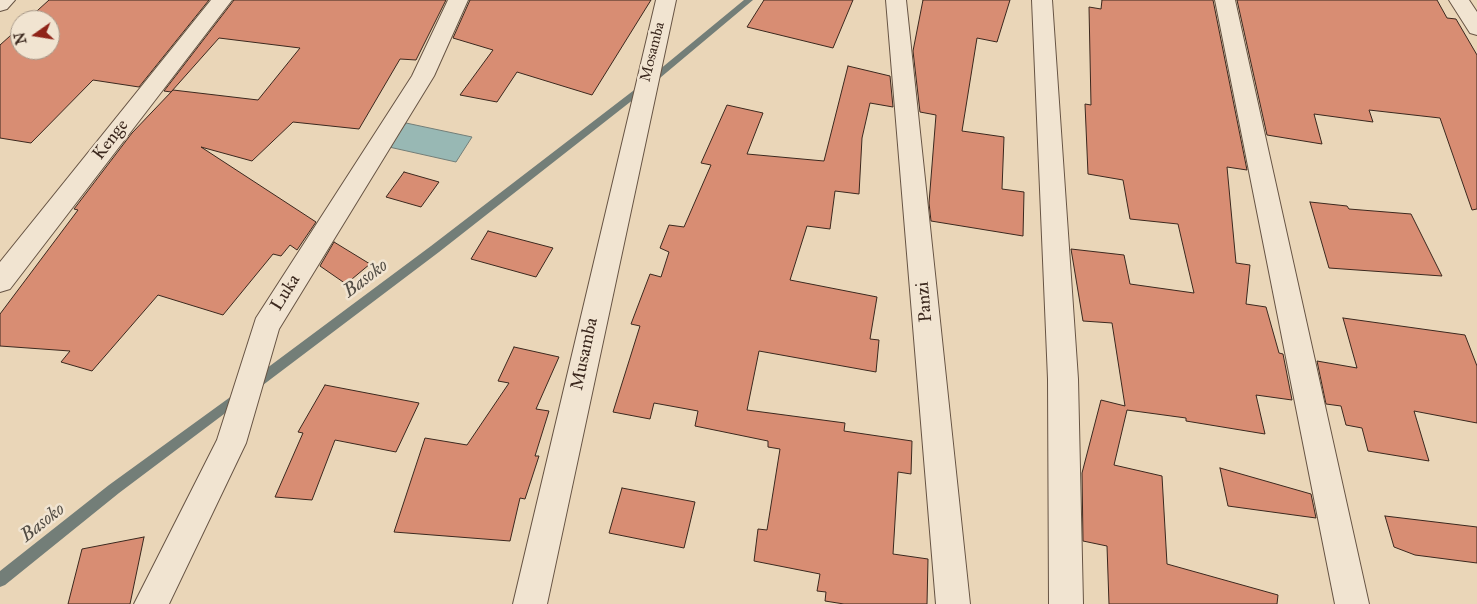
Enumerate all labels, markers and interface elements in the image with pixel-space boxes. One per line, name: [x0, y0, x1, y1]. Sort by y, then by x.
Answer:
north arrow: [10, 10, 60, 60]
street label: Mosamba: [637, 20, 669, 84]
text: N: [11, 31, 30, 46]
street label: Kenge: [88, 115, 134, 165]
water label: Basoko: [339, 255, 393, 303]
street label: Luka: [267, 271, 305, 315]
street label: Panzi: [912, 281, 938, 323]
street label: Musamba: [567, 316, 603, 392]
water label: Basoko: [16, 499, 70, 547]

